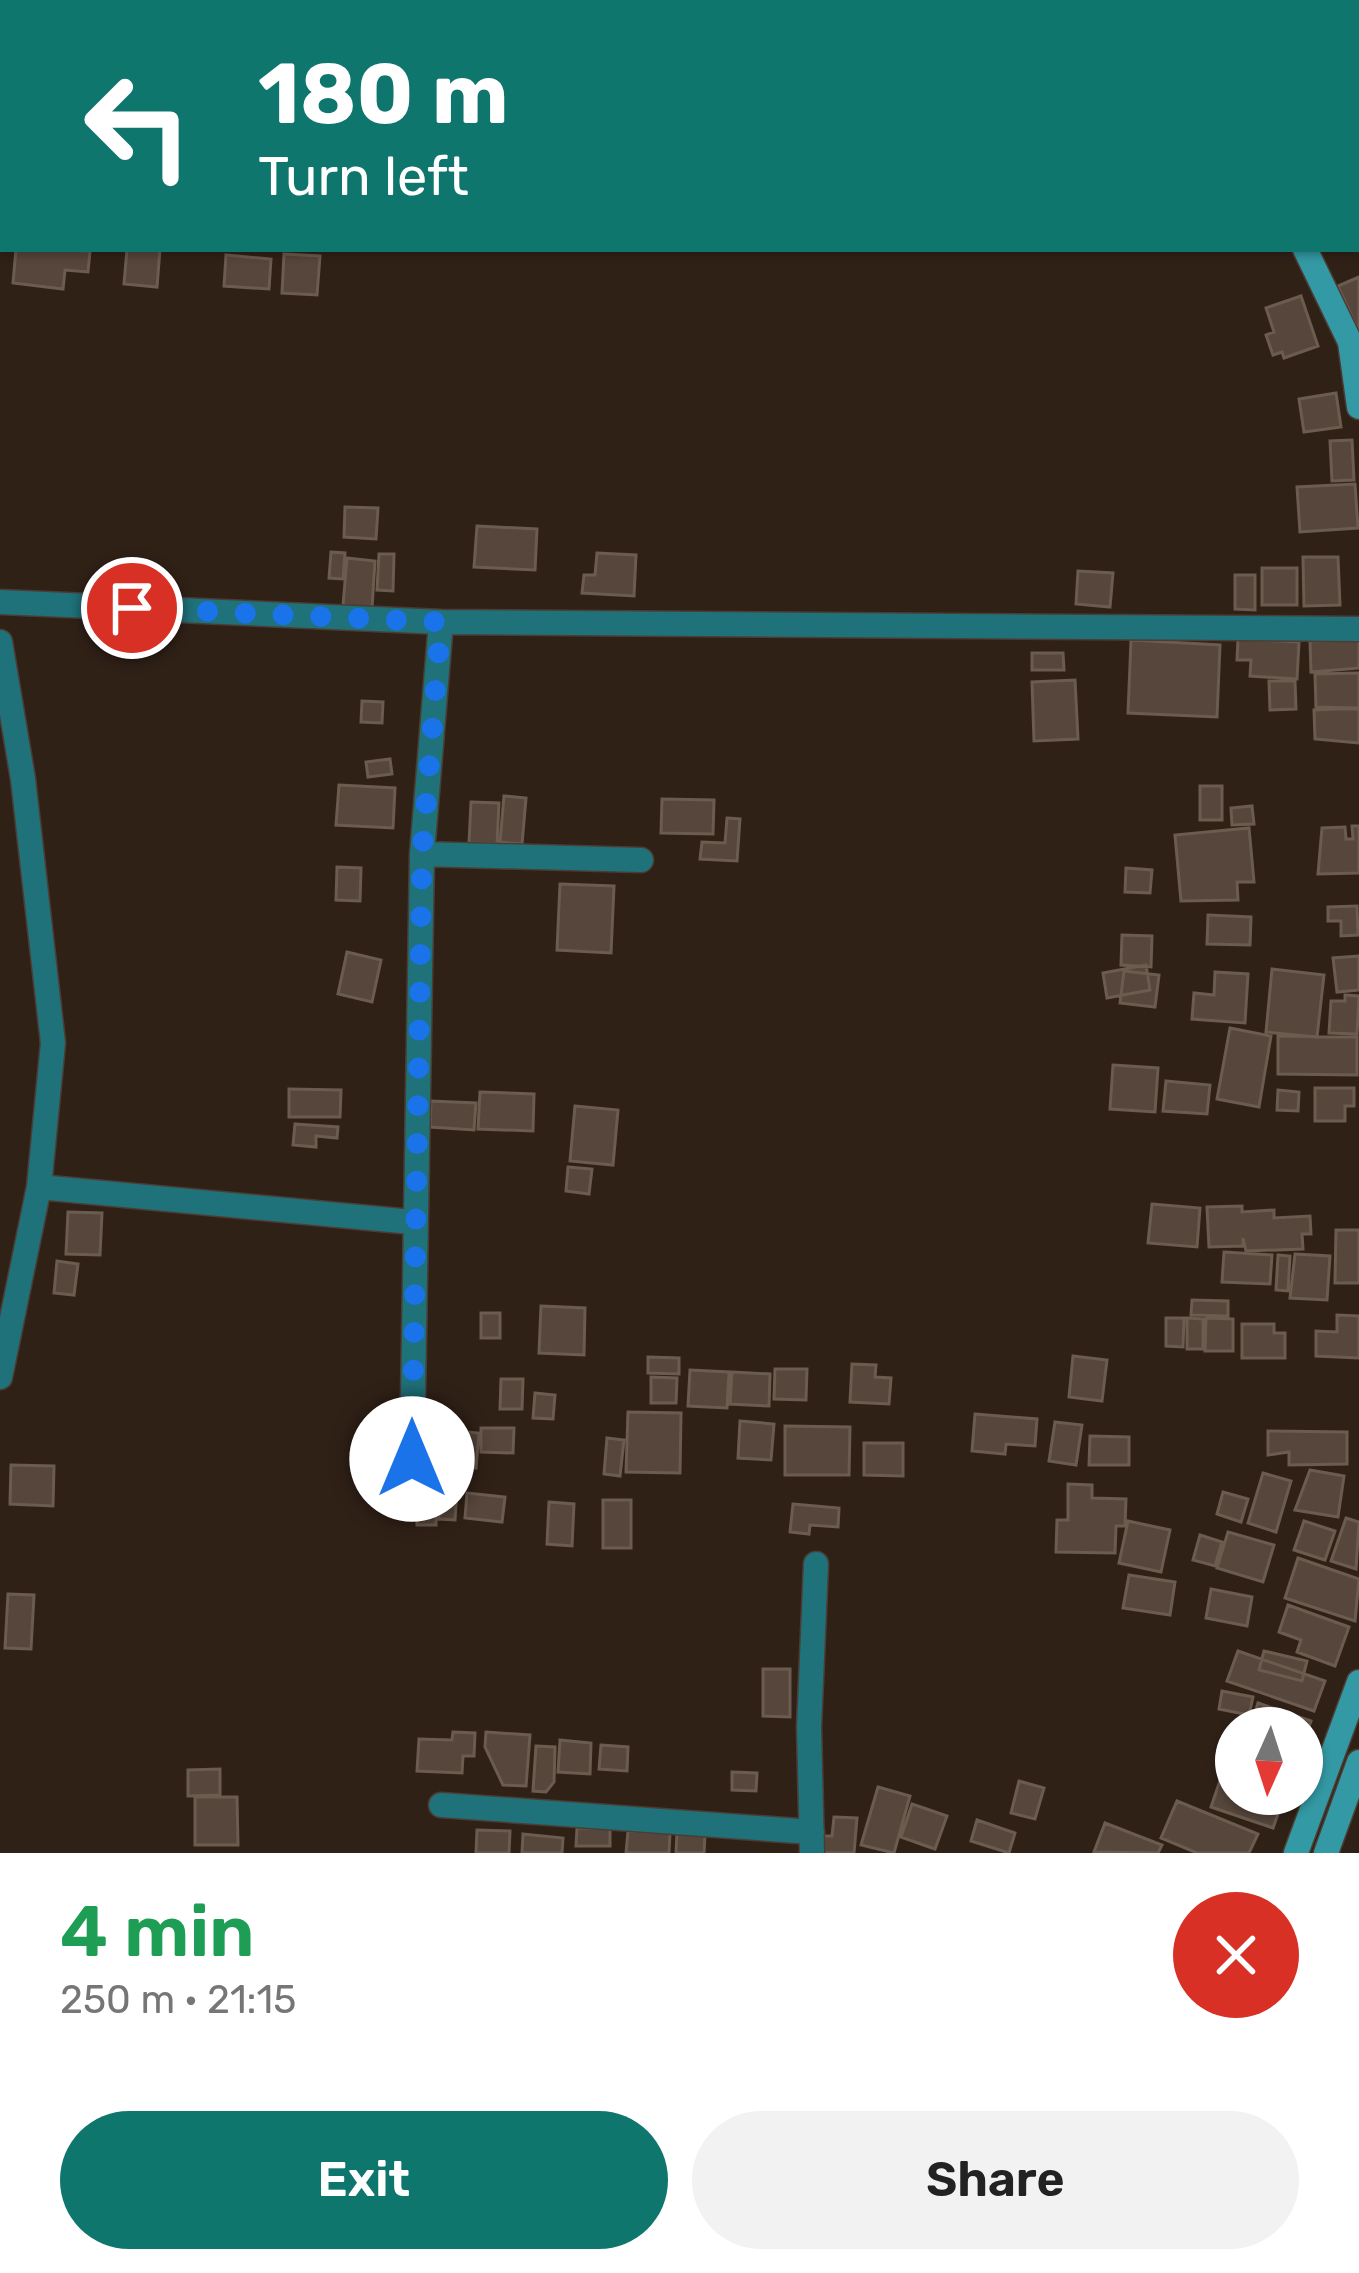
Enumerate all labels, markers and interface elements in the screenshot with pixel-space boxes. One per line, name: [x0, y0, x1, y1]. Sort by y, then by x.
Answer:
text: 180 m: [258, 44, 509, 144]
icon: left: [60, 48, 216, 204]
text: Turn left: [258, 145, 469, 209]
pin: [81, 557, 183, 659]
icon: arrive: [99, 575, 165, 641]
position arrow: [349, 1396, 475, 1522]
north arrow: [1215, 1707, 1323, 1815]
map controls: [1215, 1707, 1323, 1815]
text: 4 min: [60, 1889, 255, 1974]
button: close: [1173, 1892, 1299, 2018]
text: 250 m · 21:15: [60, 1977, 296, 2023]
button: Exit: [60, 2111, 668, 2249]
button: Share: [692, 2111, 1299, 2249]

